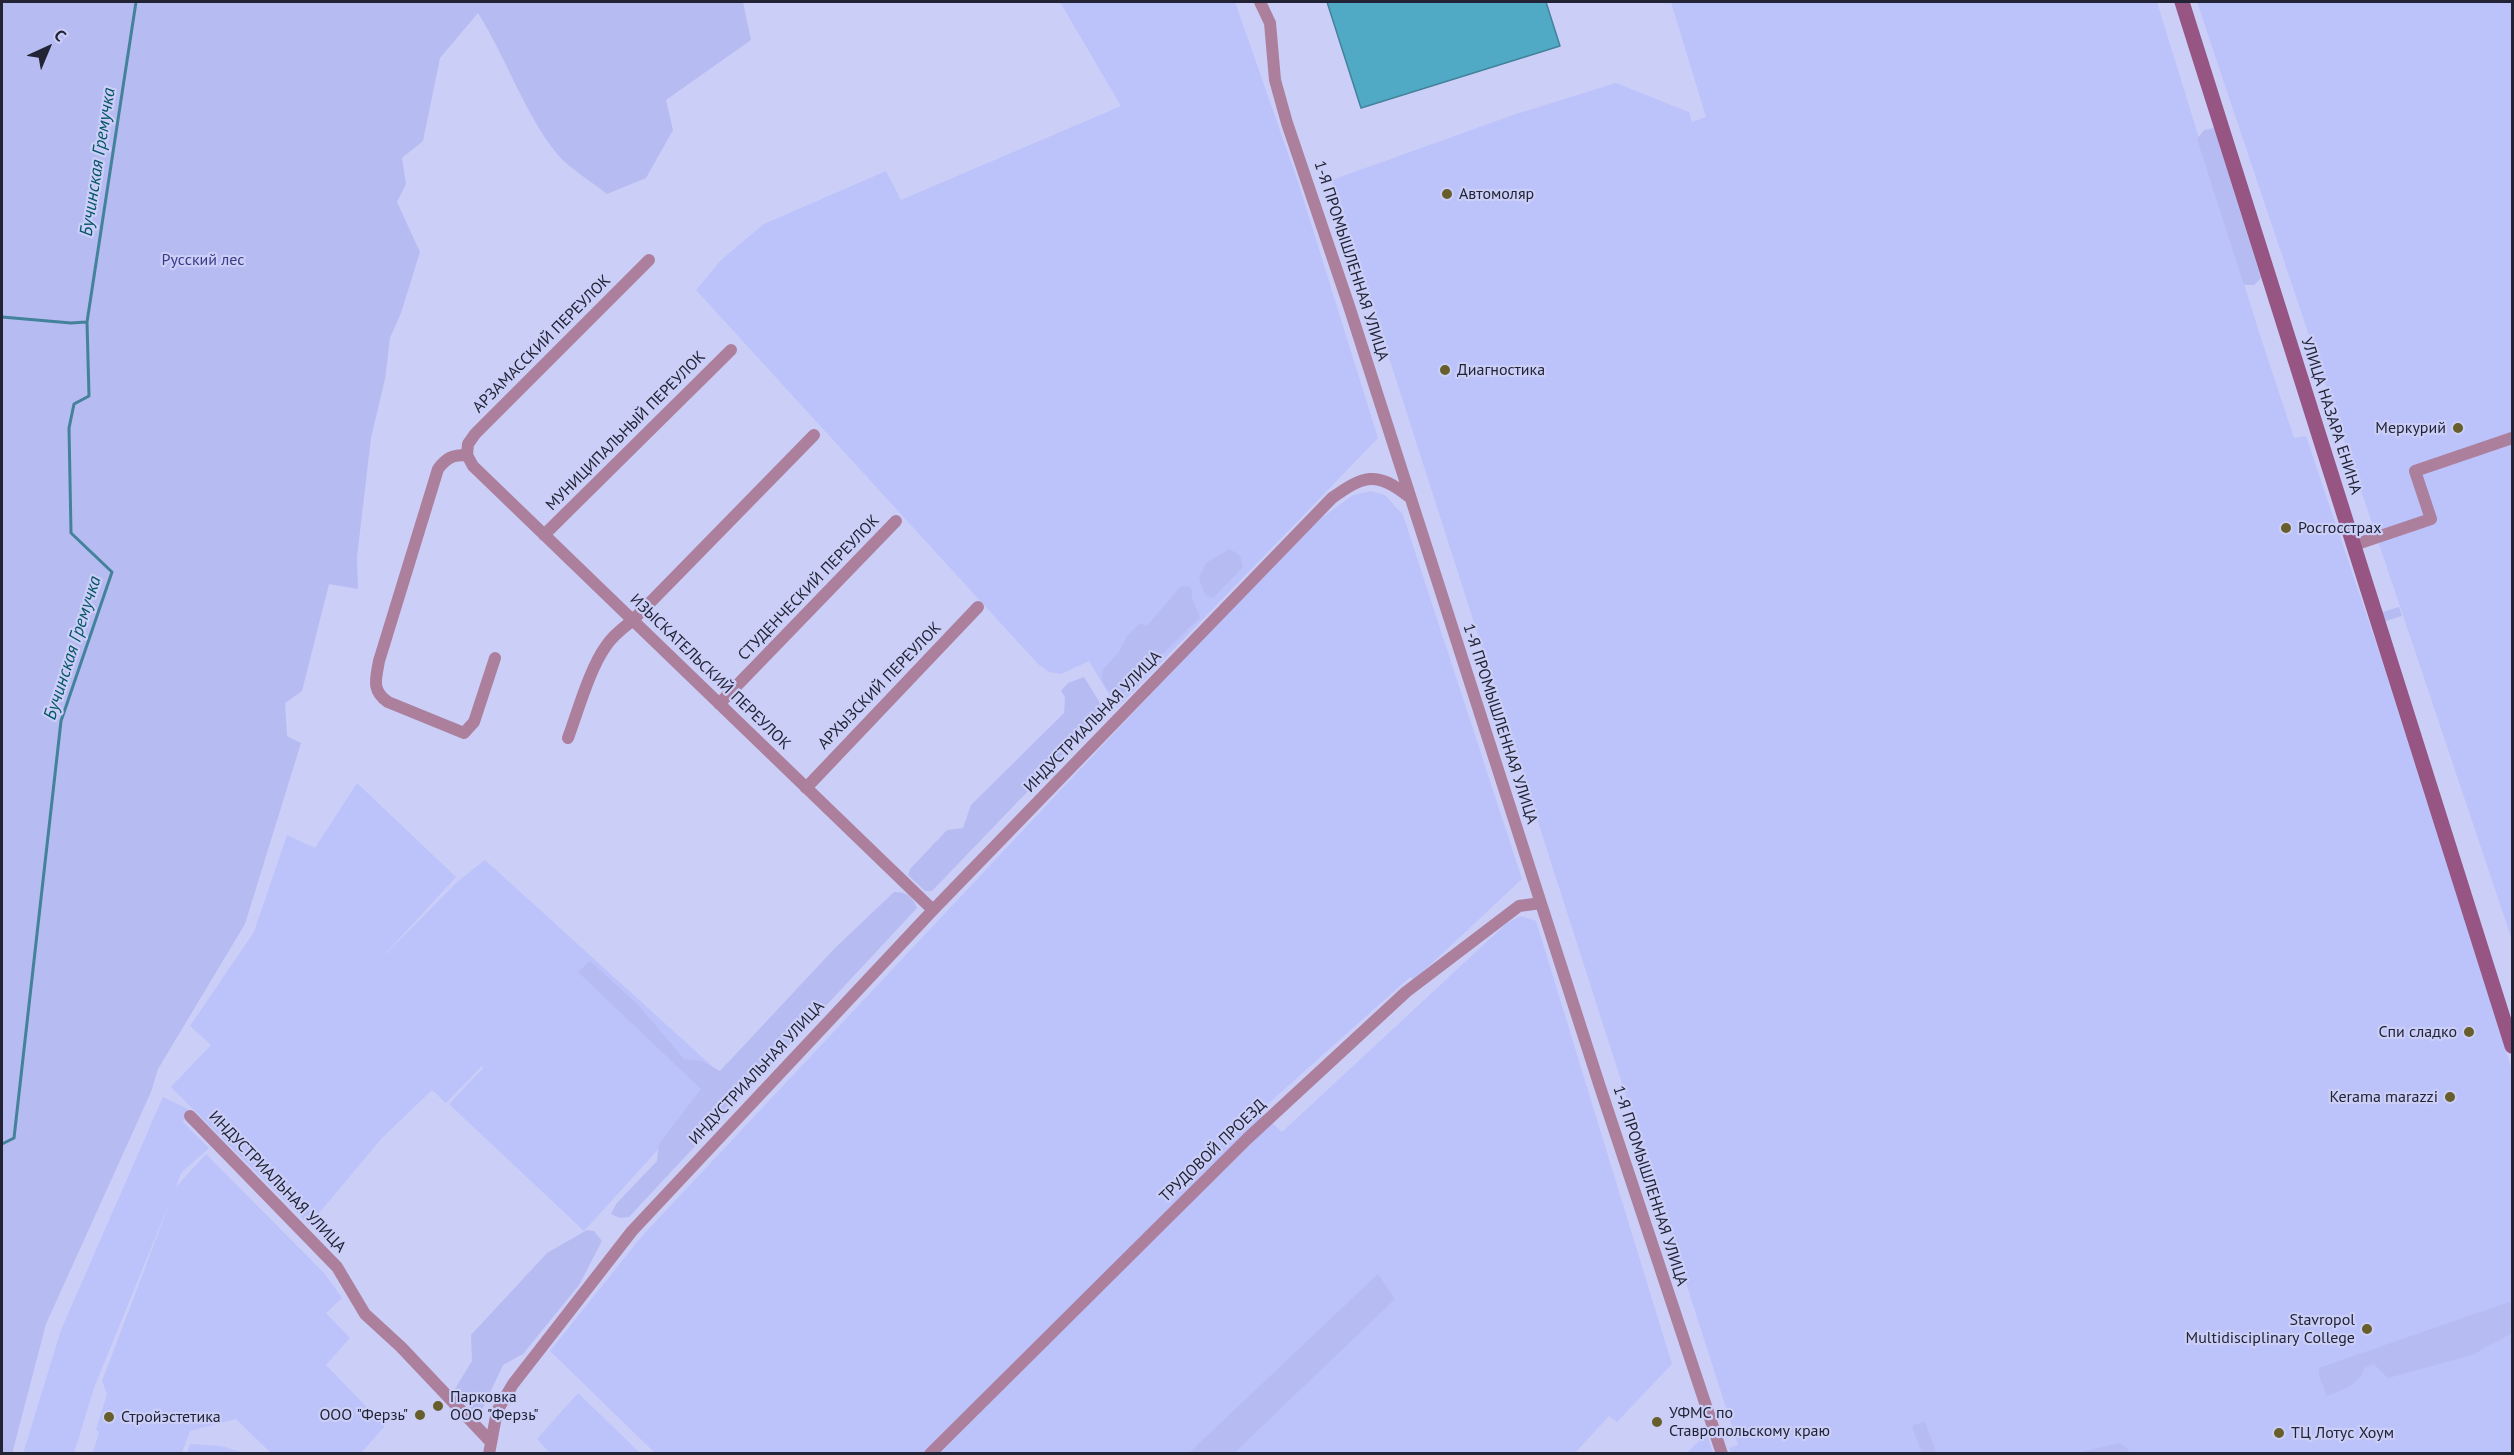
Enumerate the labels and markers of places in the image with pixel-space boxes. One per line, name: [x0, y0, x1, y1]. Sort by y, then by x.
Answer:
place label: Автомоляр: [1459, 184, 1534, 204]
marker: Автомоляр: [1440, 187, 1454, 201]
place label: Диагностика: [1457, 360, 1545, 380]
marker: Диагностика: [1438, 363, 1452, 377]
place label: Меркурий: [2375, 418, 2446, 438]
marker: Меркурий: [2451, 421, 2465, 435]
place label: Росгосстрах: [2298, 518, 2381, 538]
marker: Росгосстрах: [2279, 521, 2293, 535]
place label: Спи сладко: [2378, 1022, 2457, 1042]
marker: Спи сладко: [2462, 1025, 2476, 1039]
place label: Kerama marazzi: [2329, 1087, 2438, 1107]
marker: Kerama marazzi: [2443, 1090, 2457, 1104]
place label: Stavropol Multidisciplinary College: [2186, 1310, 2355, 1348]
marker: Stavropol Multidisciplinary College: [2360, 1322, 2374, 1336]
place label: Парковка ООО "Ферзь": [450, 1387, 539, 1425]
marker: Парковка ООО "Ферзь": [431, 1399, 445, 1413]
place label: УФМС по Ставропольскому краю: [1669, 1403, 1830, 1441]
place label: ООО "Ферзь": [319, 1405, 408, 1425]
place label: Стройэстетика: [121, 1407, 221, 1427]
marker: ООО "Ферзь": [413, 1408, 427, 1422]
marker: Стройэстетика: [102, 1410, 116, 1424]
marker: УФМС по Ставропольскому краю: [1650, 1415, 1664, 1429]
place label: ТЦ Лотус Хоум: [2291, 1423, 2394, 1443]
marker: ТЦ Лотус Хоум: [2272, 1426, 2286, 1440]

